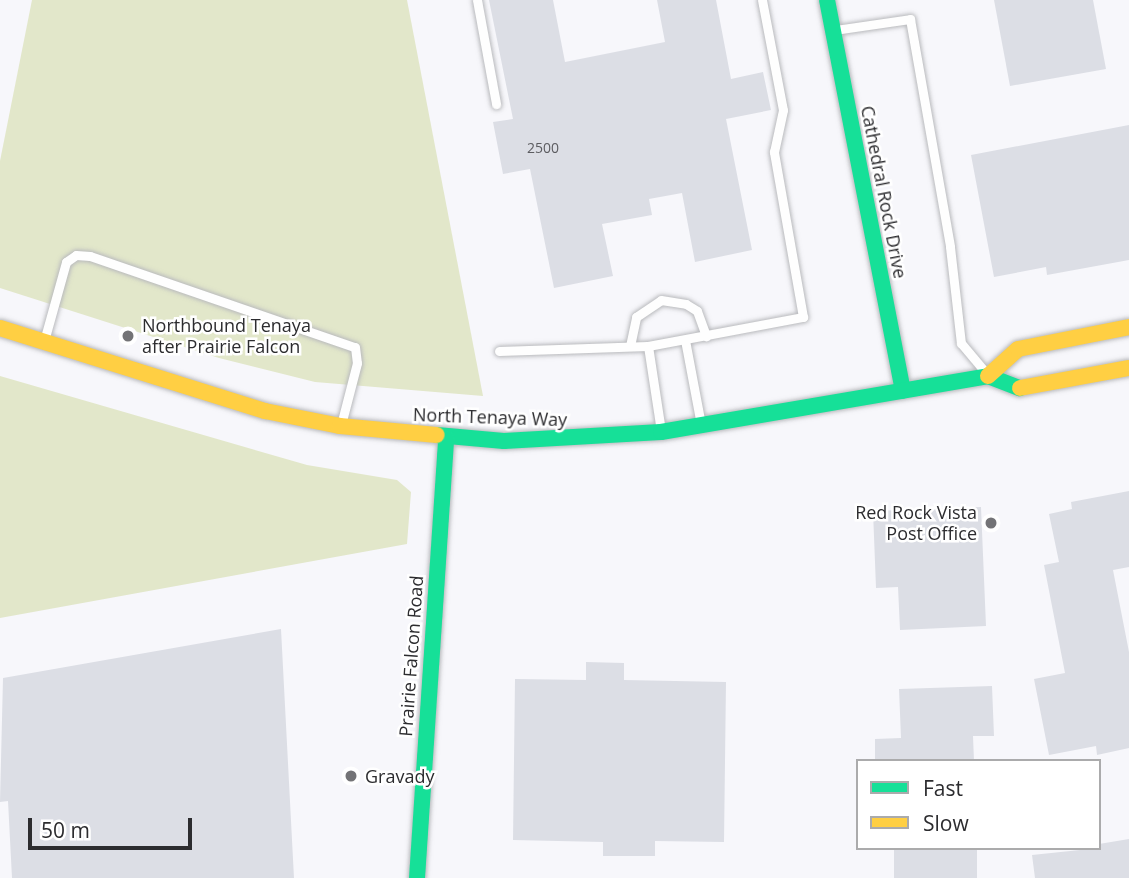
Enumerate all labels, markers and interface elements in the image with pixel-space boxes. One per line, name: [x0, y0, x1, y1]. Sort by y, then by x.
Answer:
street label: Cathedral Rock Drive: [857, 104, 911, 280]
house number: 2500: [527, 140, 559, 156]
place label: Northbound Tenaya after Prairie Falcon: [142, 315, 311, 358]
marker: Northbound Tenaya after Prairie Falcon: [120, 328, 136, 344]
street label: North Tenaya Way: [413, 404, 567, 430]
place label: Red Rock Vista Post Office: [855, 502, 977, 544]
marker: Red Rock Vista Post Office: [983, 515, 999, 531]
street label: Prairie Falcon Road: [395, 575, 427, 737]
legend: [856, 759, 1101, 850]
place label: Gravady: [365, 765, 434, 787]
marker: Gravady: [343, 768, 359, 784]
text: Fast: [923, 774, 963, 802]
scale bar: [32, 804, 196, 848]
text: Slow: [923, 809, 969, 837]
text: 50 m: [41, 816, 90, 844]

